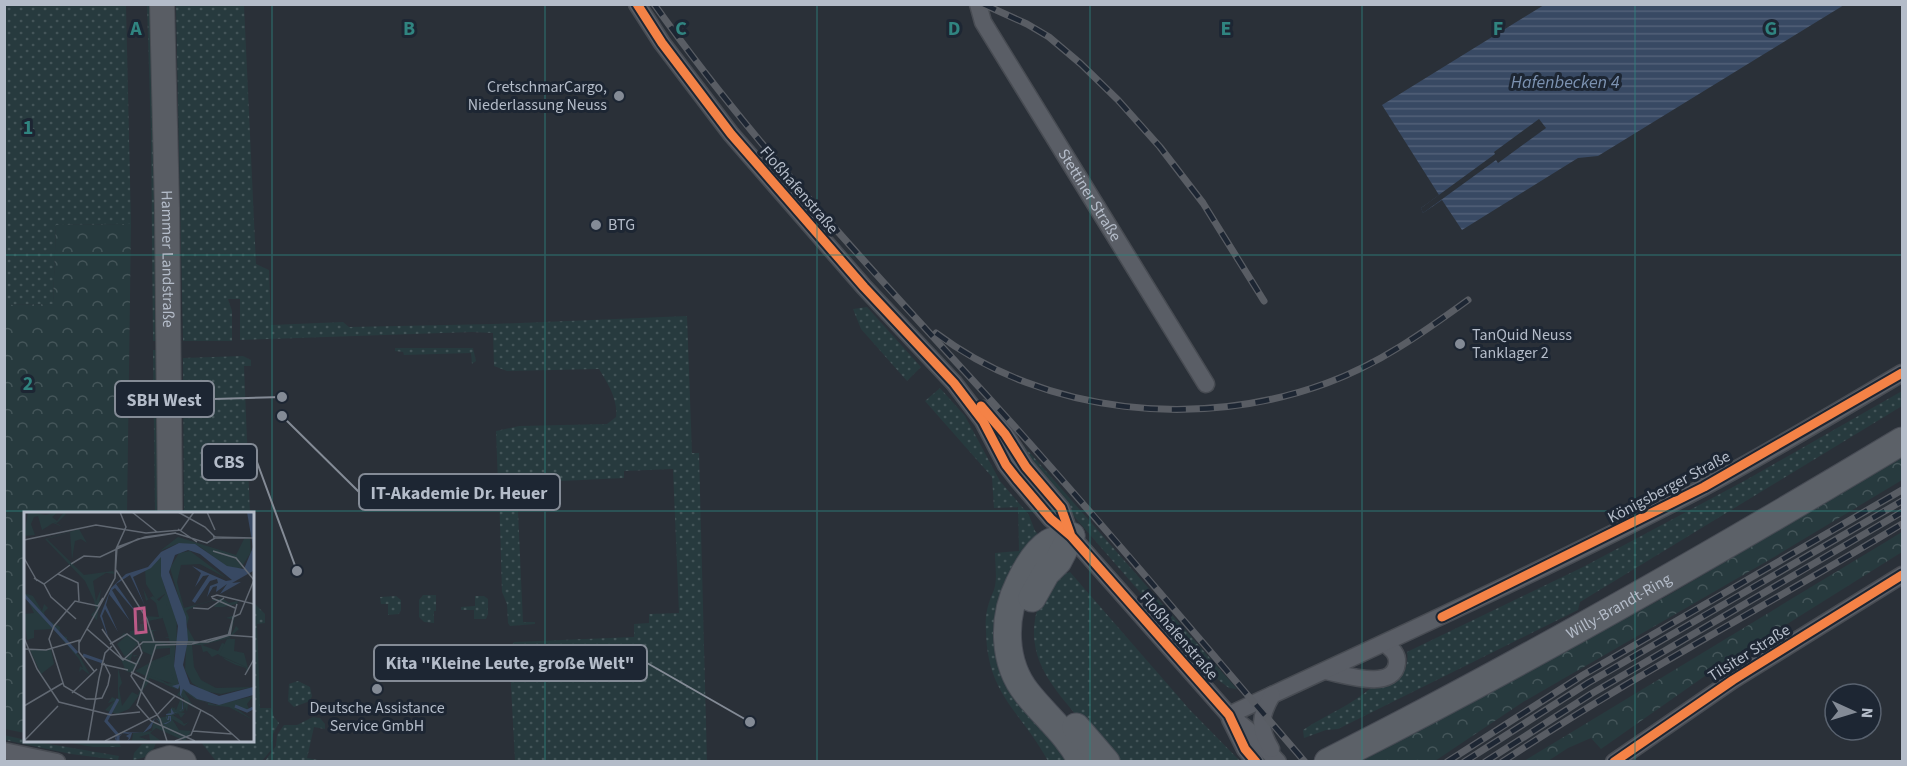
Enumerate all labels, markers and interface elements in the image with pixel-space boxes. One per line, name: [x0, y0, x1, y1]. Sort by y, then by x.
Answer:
text: A: [129, 15, 142, 43]
text: B: [403, 15, 415, 43]
text: C: [675, 15, 687, 43]
text: D: [948, 15, 960, 43]
text: E: [1221, 15, 1231, 43]
text: F: [1493, 15, 1503, 43]
text: G: [1765, 15, 1777, 43]
water label: Hafenbecken 4: [1511, 70, 1620, 95]
place label: CretschmarCargo, Niederlassung Neuss: [468, 76, 607, 116]
marker: CretschmarCargo, Niederlassung Neuss: [612, 89, 626, 103]
text: 1: [23, 114, 33, 142]
street label: Floßhafenstraße: [755, 141, 843, 239]
street label: Stettiner Straße: [1053, 145, 1127, 246]
street label: Hammer Landstraße: [156, 190, 179, 328]
place label: BTG: [608, 214, 635, 236]
marker: BTG: [589, 218, 603, 232]
place label: TanQuid Neuss Tanklager 2: [1472, 324, 1572, 364]
marker: TanQuid Neuss Tanklager 2: [1453, 337, 1467, 351]
text: 2: [23, 370, 33, 398]
callout: SBH West: [115, 381, 214, 417]
text: SBH West: [126, 388, 202, 413]
callout: CBS: [202, 444, 257, 480]
street label: Königsberger Straße: [1604, 445, 1734, 529]
text: CBS: [213, 450, 245, 475]
callout: IT-Akademie Dr. Heuer: [359, 474, 560, 510]
text: IT-Akademie Dr. Heuer: [371, 481, 548, 506]
inset map: [24, 512, 254, 742]
street label: Willy-Brandt-Ring: [1562, 568, 1675, 644]
street label: Floßhafenstraße: [1135, 587, 1223, 685]
street label: Tilsiter Straße: [1704, 619, 1794, 687]
callout: Kita "Kleine Leute, große Welt": [374, 645, 647, 681]
text: Kita "Kleine Leute, große Welt": [385, 651, 635, 676]
marker: Deutsche Assistance Service GmbH: [370, 682, 384, 696]
north arrow: [1823, 682, 1883, 742]
place label: Deutsche Assistance Service GmbH: [309, 697, 445, 737]
text: N: [1856, 707, 1878, 719]

